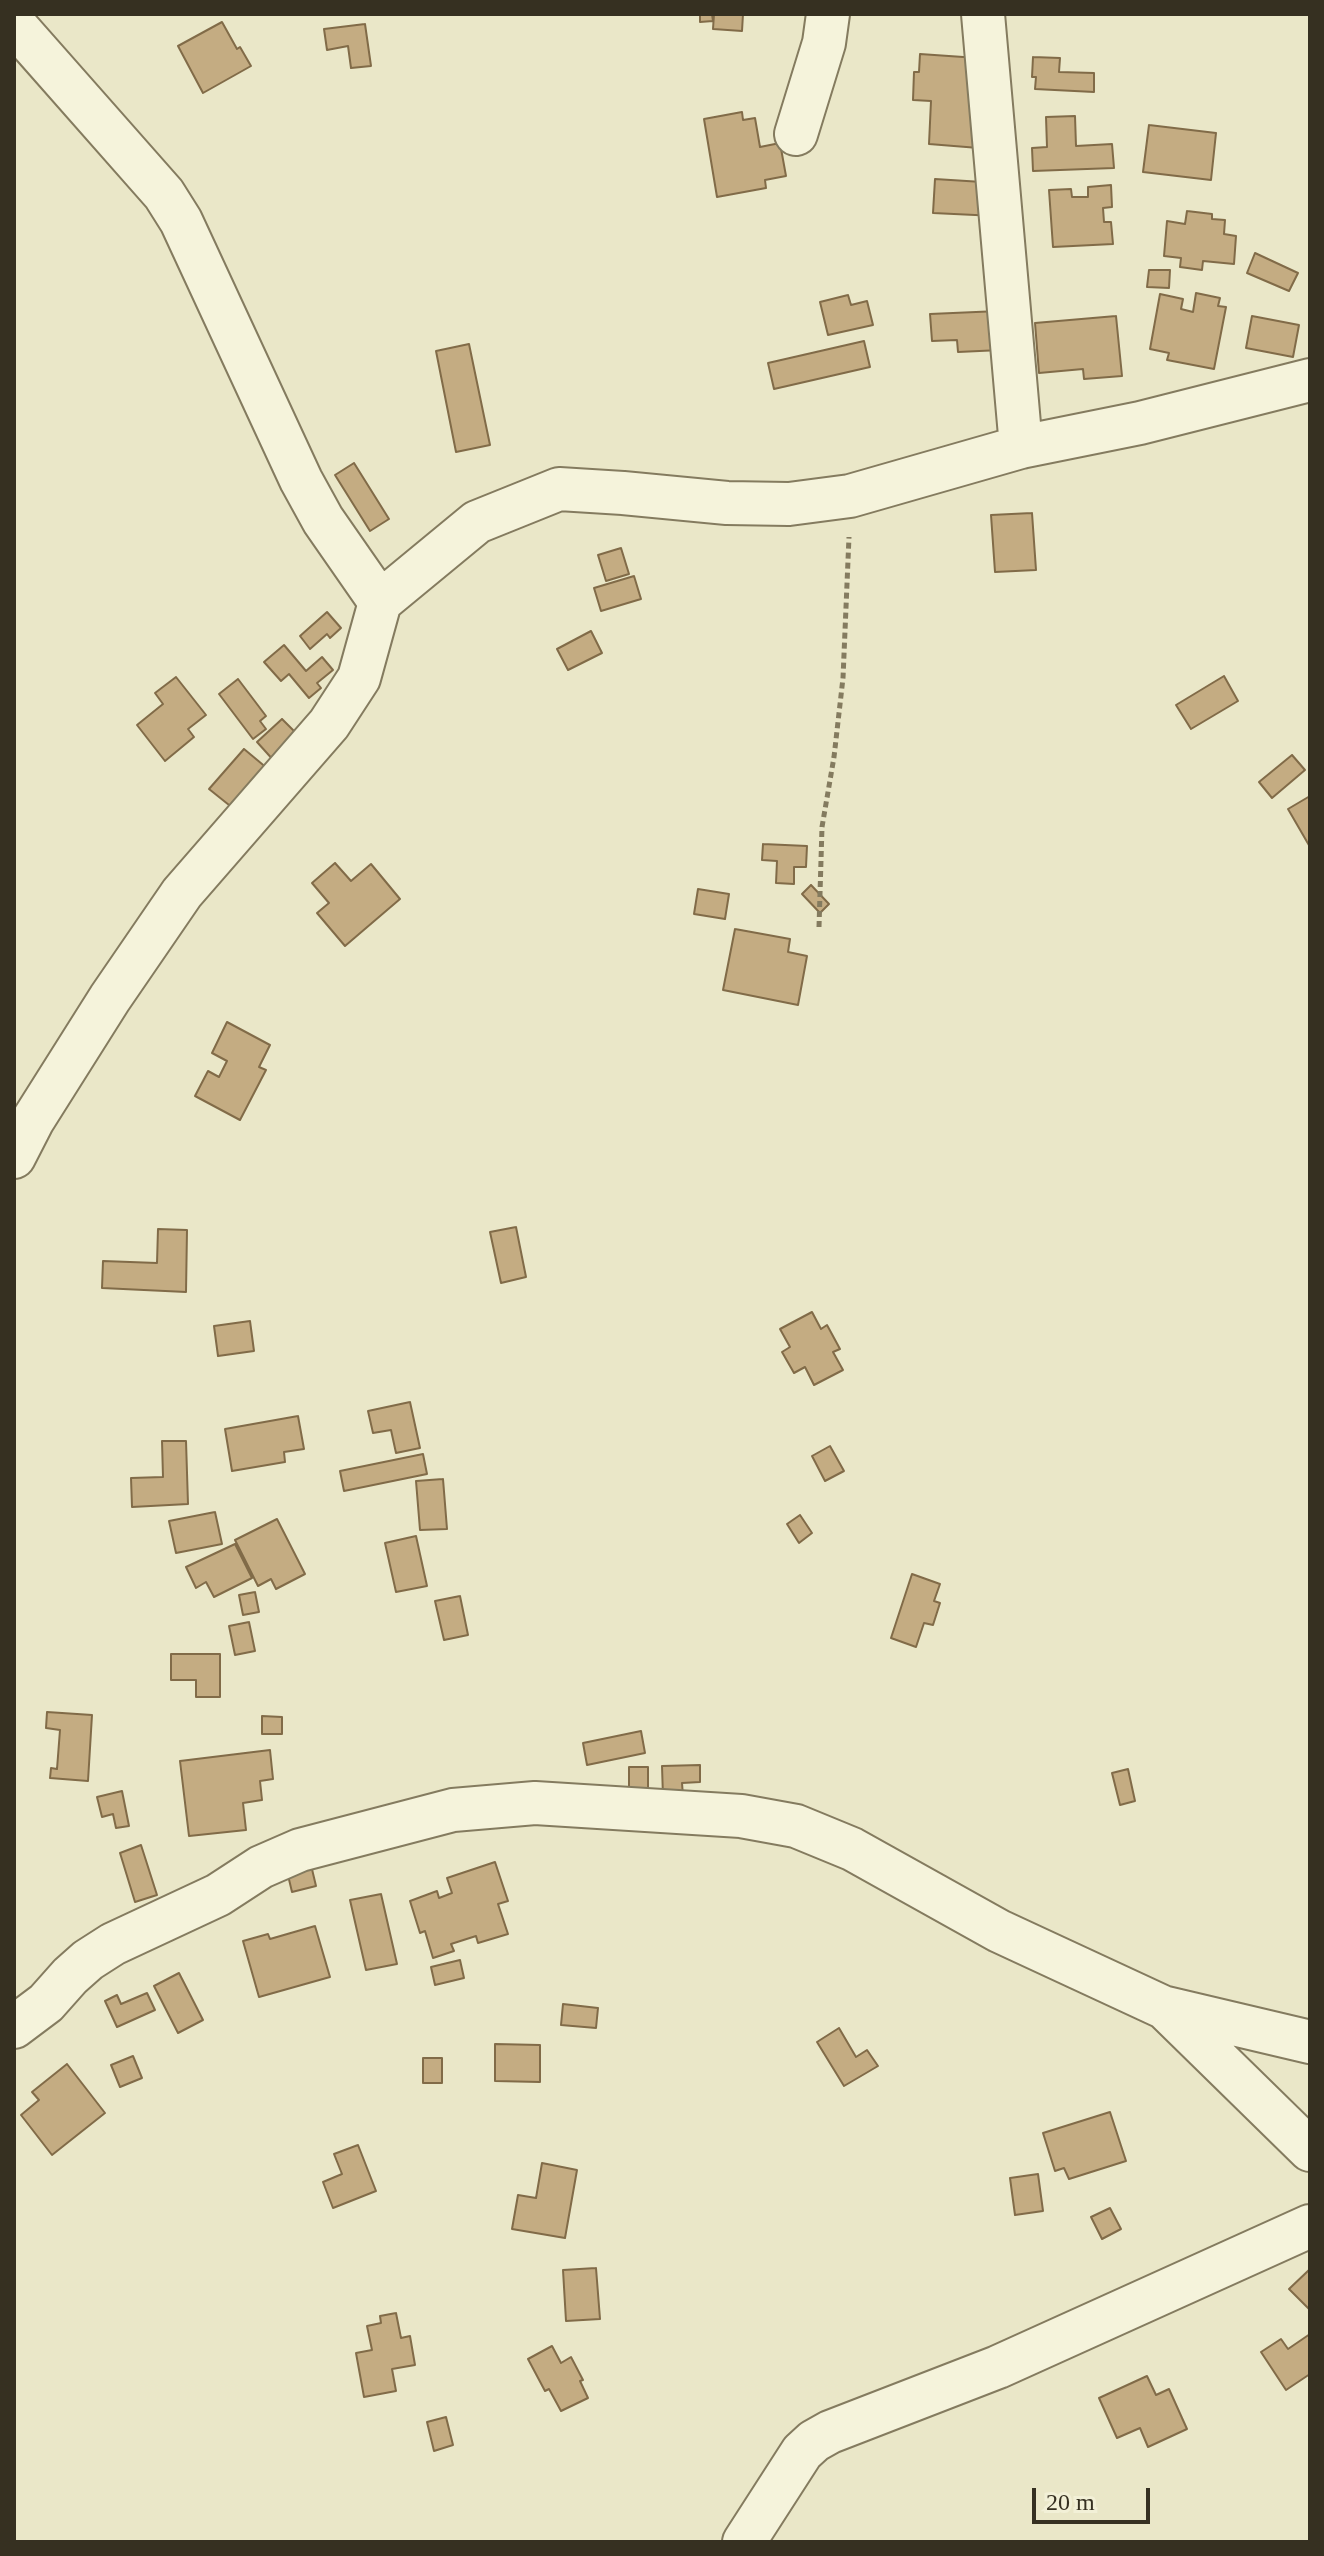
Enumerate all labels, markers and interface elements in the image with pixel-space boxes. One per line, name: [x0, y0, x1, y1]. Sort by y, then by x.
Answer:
scale bar: [1036, 2472, 1154, 2522]
text: 20 m: [1046, 2489, 1095, 2515]

